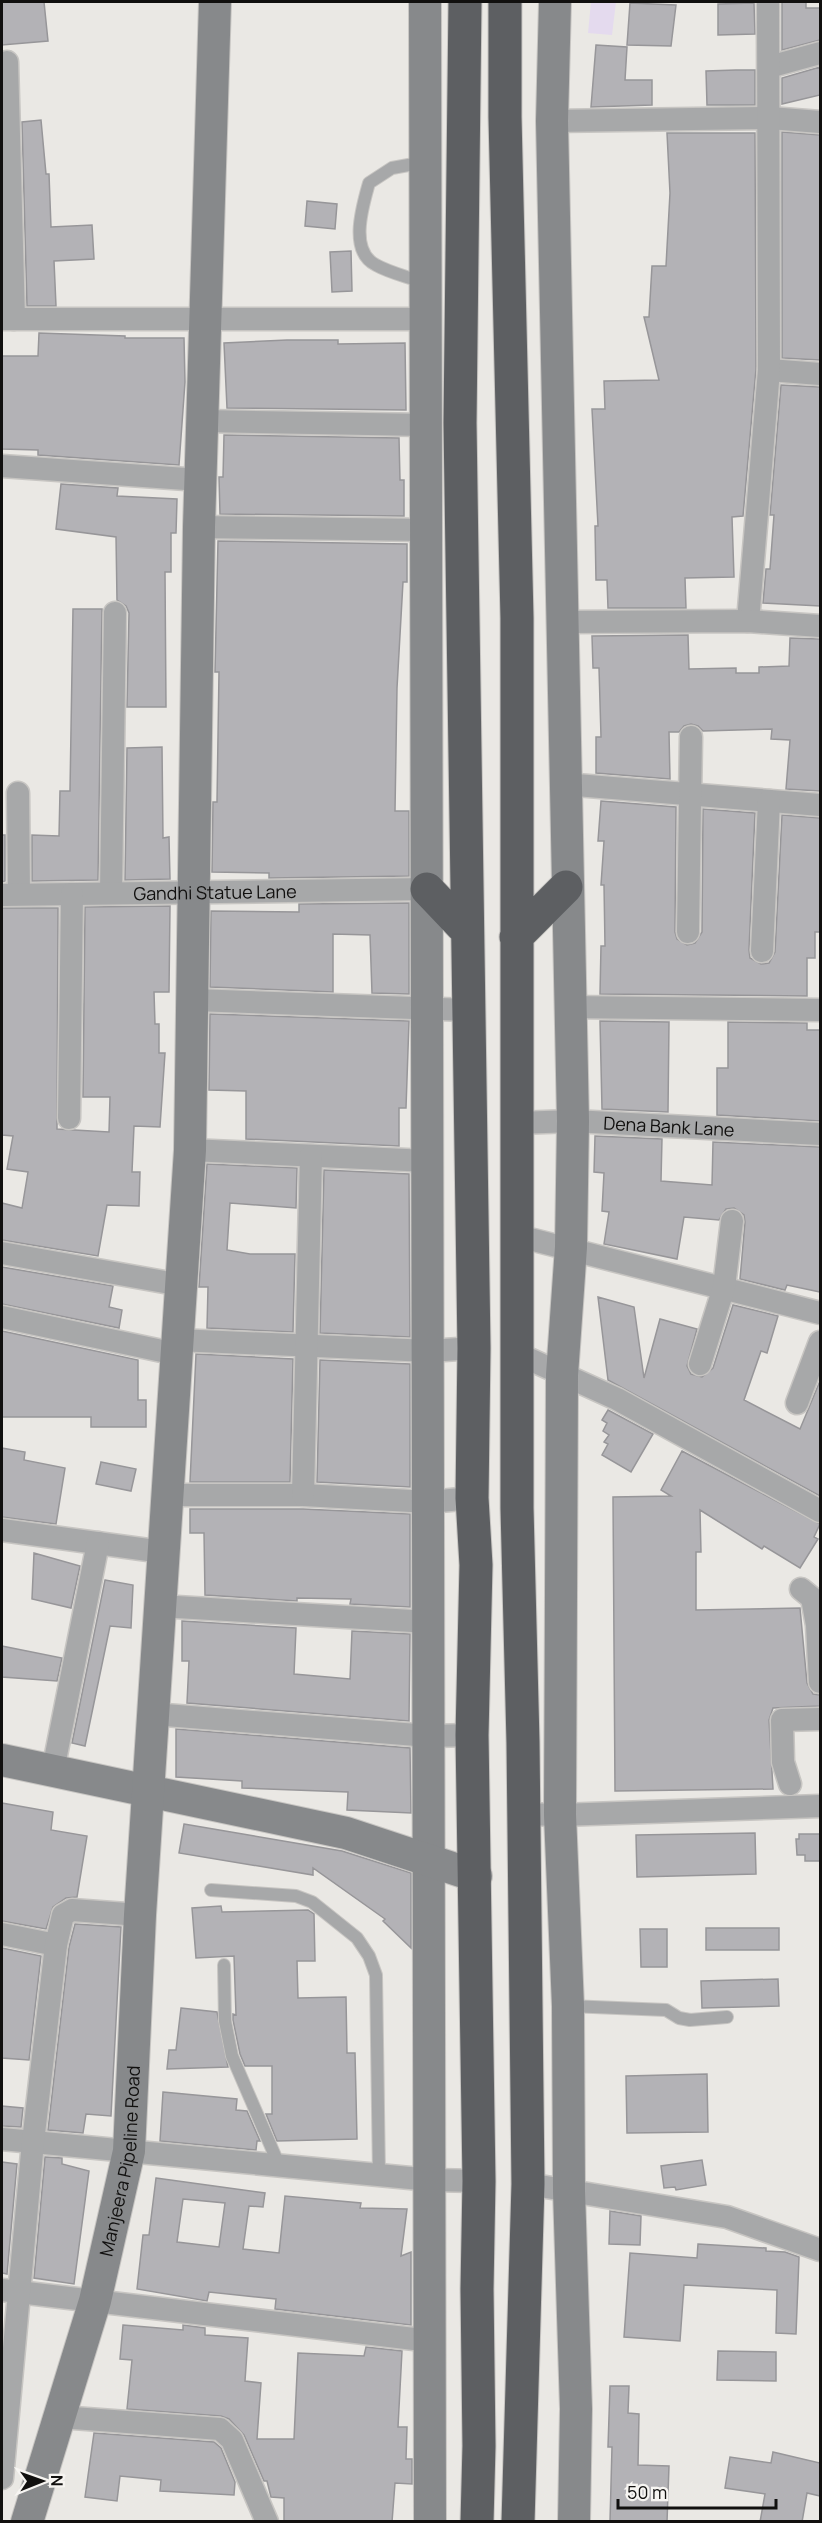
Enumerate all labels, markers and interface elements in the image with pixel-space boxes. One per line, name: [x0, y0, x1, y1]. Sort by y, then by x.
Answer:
street label: Gandhi Statue Lane: [133, 879, 297, 905]
street label: Dena Bank Lane: [603, 1111, 735, 1141]
street label: Manjeera Pipeline Road: [93, 2065, 145, 2259]
north arrow: [12, 2451, 72, 2511]
scale bar: [618, 2472, 776, 2510]
text: N: [46, 2475, 68, 2487]
text: 50 m: [627, 2480, 667, 2504]

